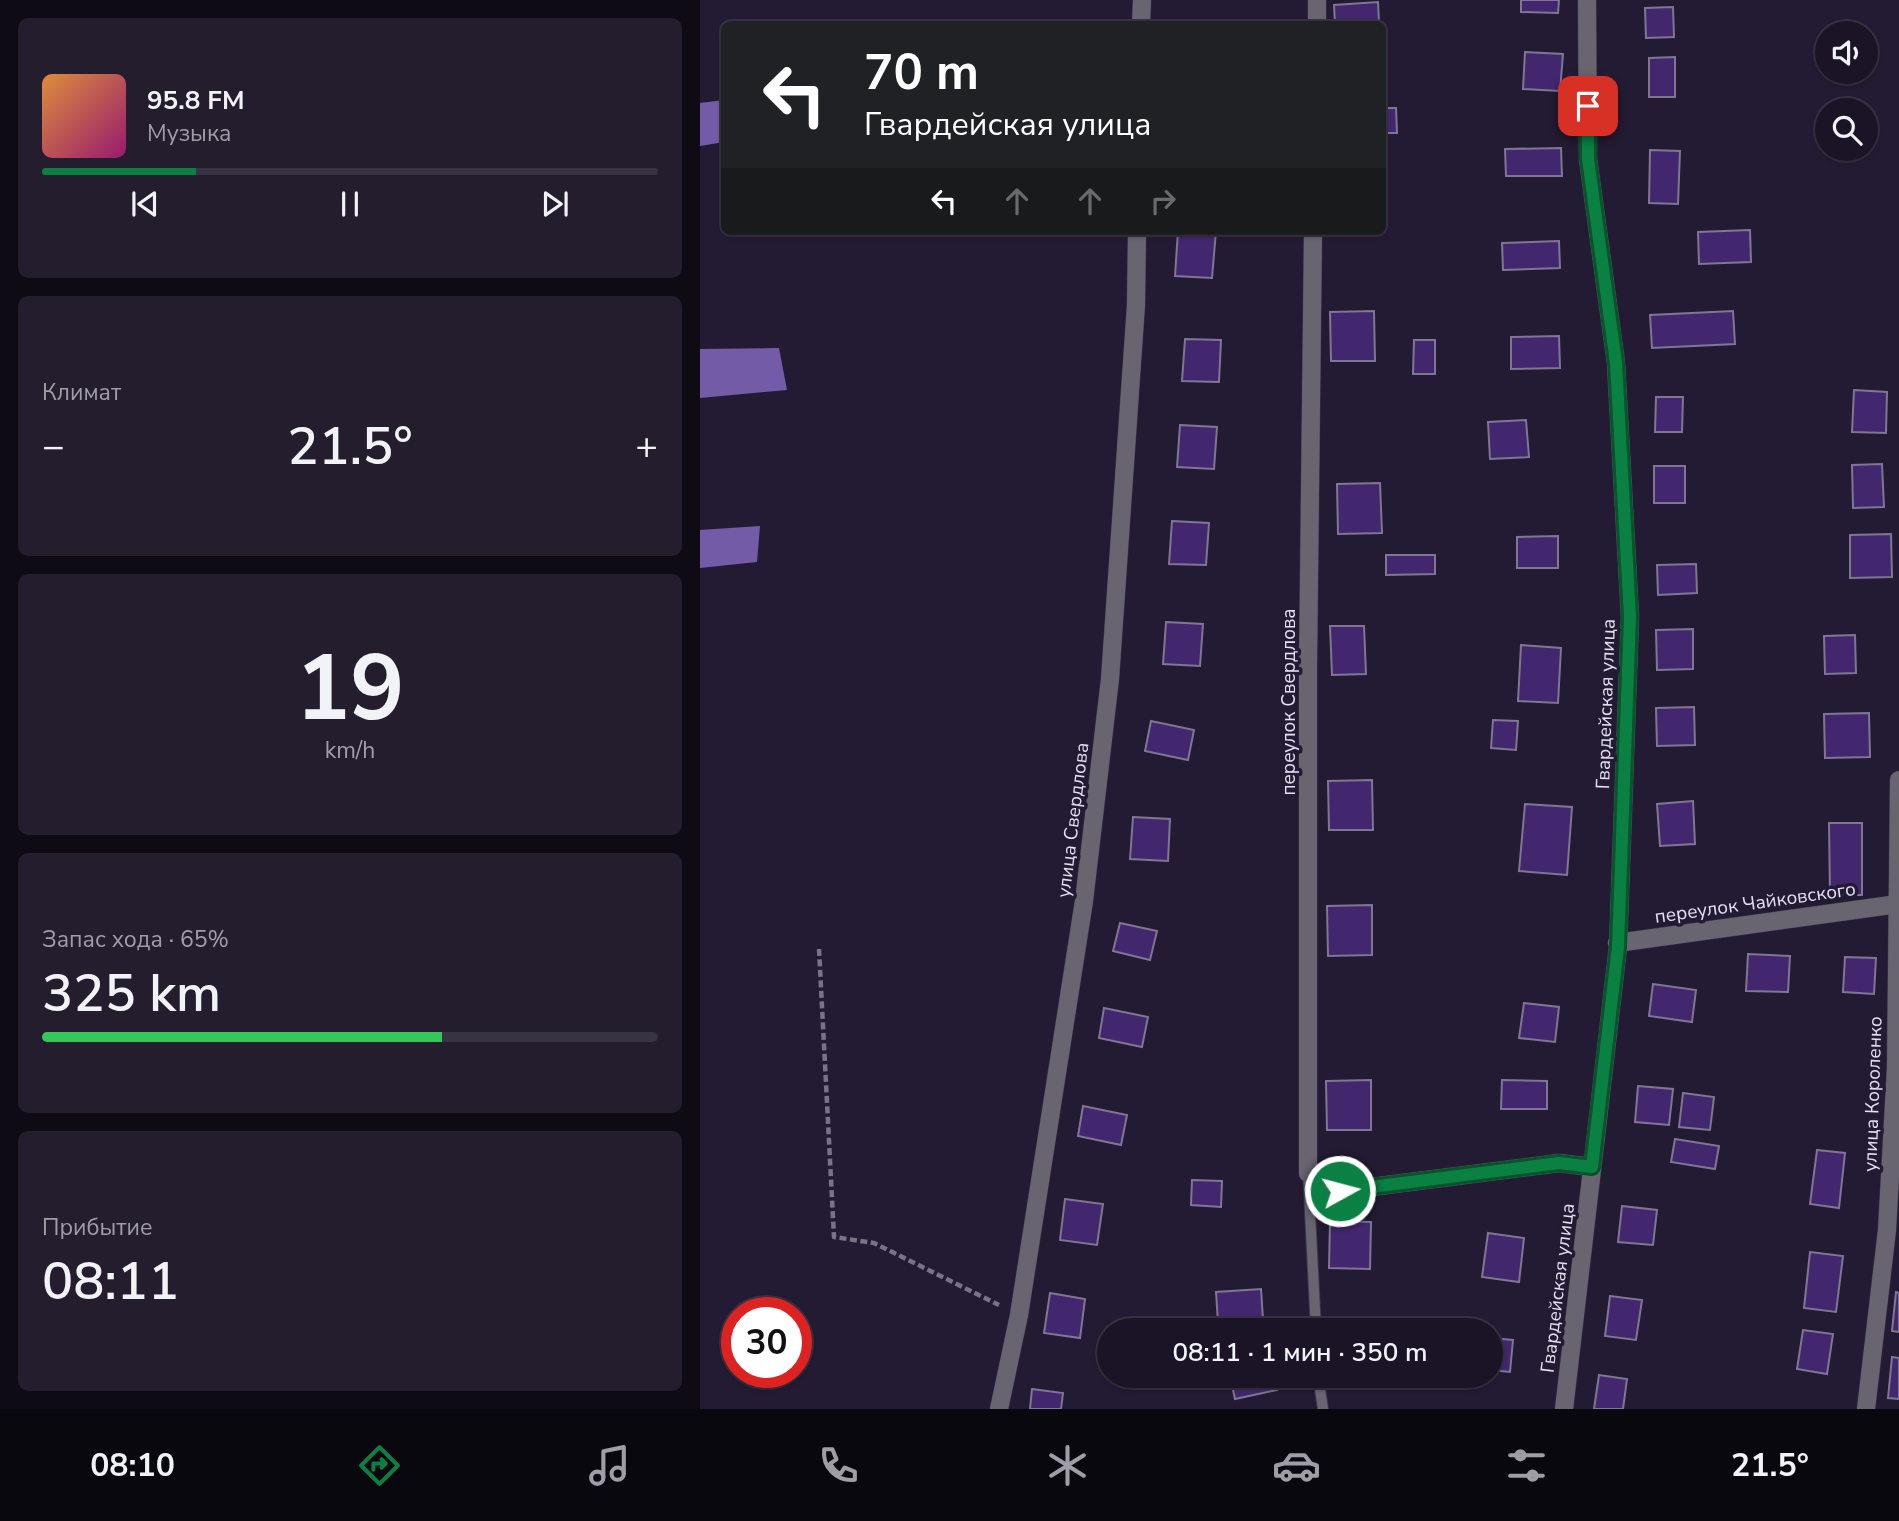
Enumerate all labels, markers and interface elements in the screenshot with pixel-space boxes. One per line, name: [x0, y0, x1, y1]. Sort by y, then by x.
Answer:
map controls: [1815, 21, 1878, 161]
button: sound: [1815, 21, 1878, 84]
text: 70 m: [864, 39, 979, 106]
icon: left: [749, 49, 840, 140]
pin: [1558, 76, 1618, 136]
text: 95.8 FM: [147, 83, 244, 118]
icon: arrive: [1569, 87, 1607, 125]
button: search: [1815, 98, 1878, 161]
text: Гвардейская улица: [864, 103, 1151, 146]
text: Музыка: [147, 118, 231, 149]
icon: left: [925, 182, 963, 220]
icon: ahead: [998, 182, 1036, 220]
icon: ahead: [1071, 182, 1109, 220]
icon: right: [1144, 182, 1182, 220]
icon: previous: [126, 185, 164, 223]
icon: pause: [331, 185, 369, 223]
icon: next: [536, 185, 574, 223]
text: Климат: [42, 377, 121, 408]
text: 21.5°: [287, 411, 413, 482]
text: −: [42, 421, 65, 472]
text: +: [635, 421, 658, 472]
street label: переулок Свердлова: [1276, 608, 1302, 796]
street label: Гвардейская улица: [1590, 618, 1622, 790]
text: 19: [295, 627, 405, 751]
text: km/h: [325, 735, 375, 766]
street label: улица Свердлова: [1051, 741, 1095, 899]
street label: переулок Чайковского: [1653, 876, 1857, 930]
text: Запас хода · 65%: [42, 924, 229, 955]
text: 325 km: [42, 958, 221, 1029]
street label: улица Короленко: [1857, 1016, 1889, 1172]
position arrow: [1303, 1154, 1377, 1228]
street label: Гвардейская улица: [1535, 1202, 1581, 1374]
text: Прибытие: [42, 1212, 152, 1243]
text: 08:11: [42, 1246, 179, 1317]
speed limit sign: 30: [721, 1297, 812, 1388]
text: 08:11 · 1 мин · 350 m: [1172, 1335, 1428, 1370]
icon: directions: [355, 1441, 404, 1490]
icon: music: [585, 1441, 634, 1490]
icon: phone: [814, 1441, 863, 1490]
icon: climate: [1043, 1441, 1092, 1490]
icon: car: [1272, 1441, 1321, 1490]
icon: filters: [1502, 1441, 1551, 1490]
text: 08:10: [90, 1444, 175, 1487]
text: 21.5°: [1731, 1444, 1809, 1487]

